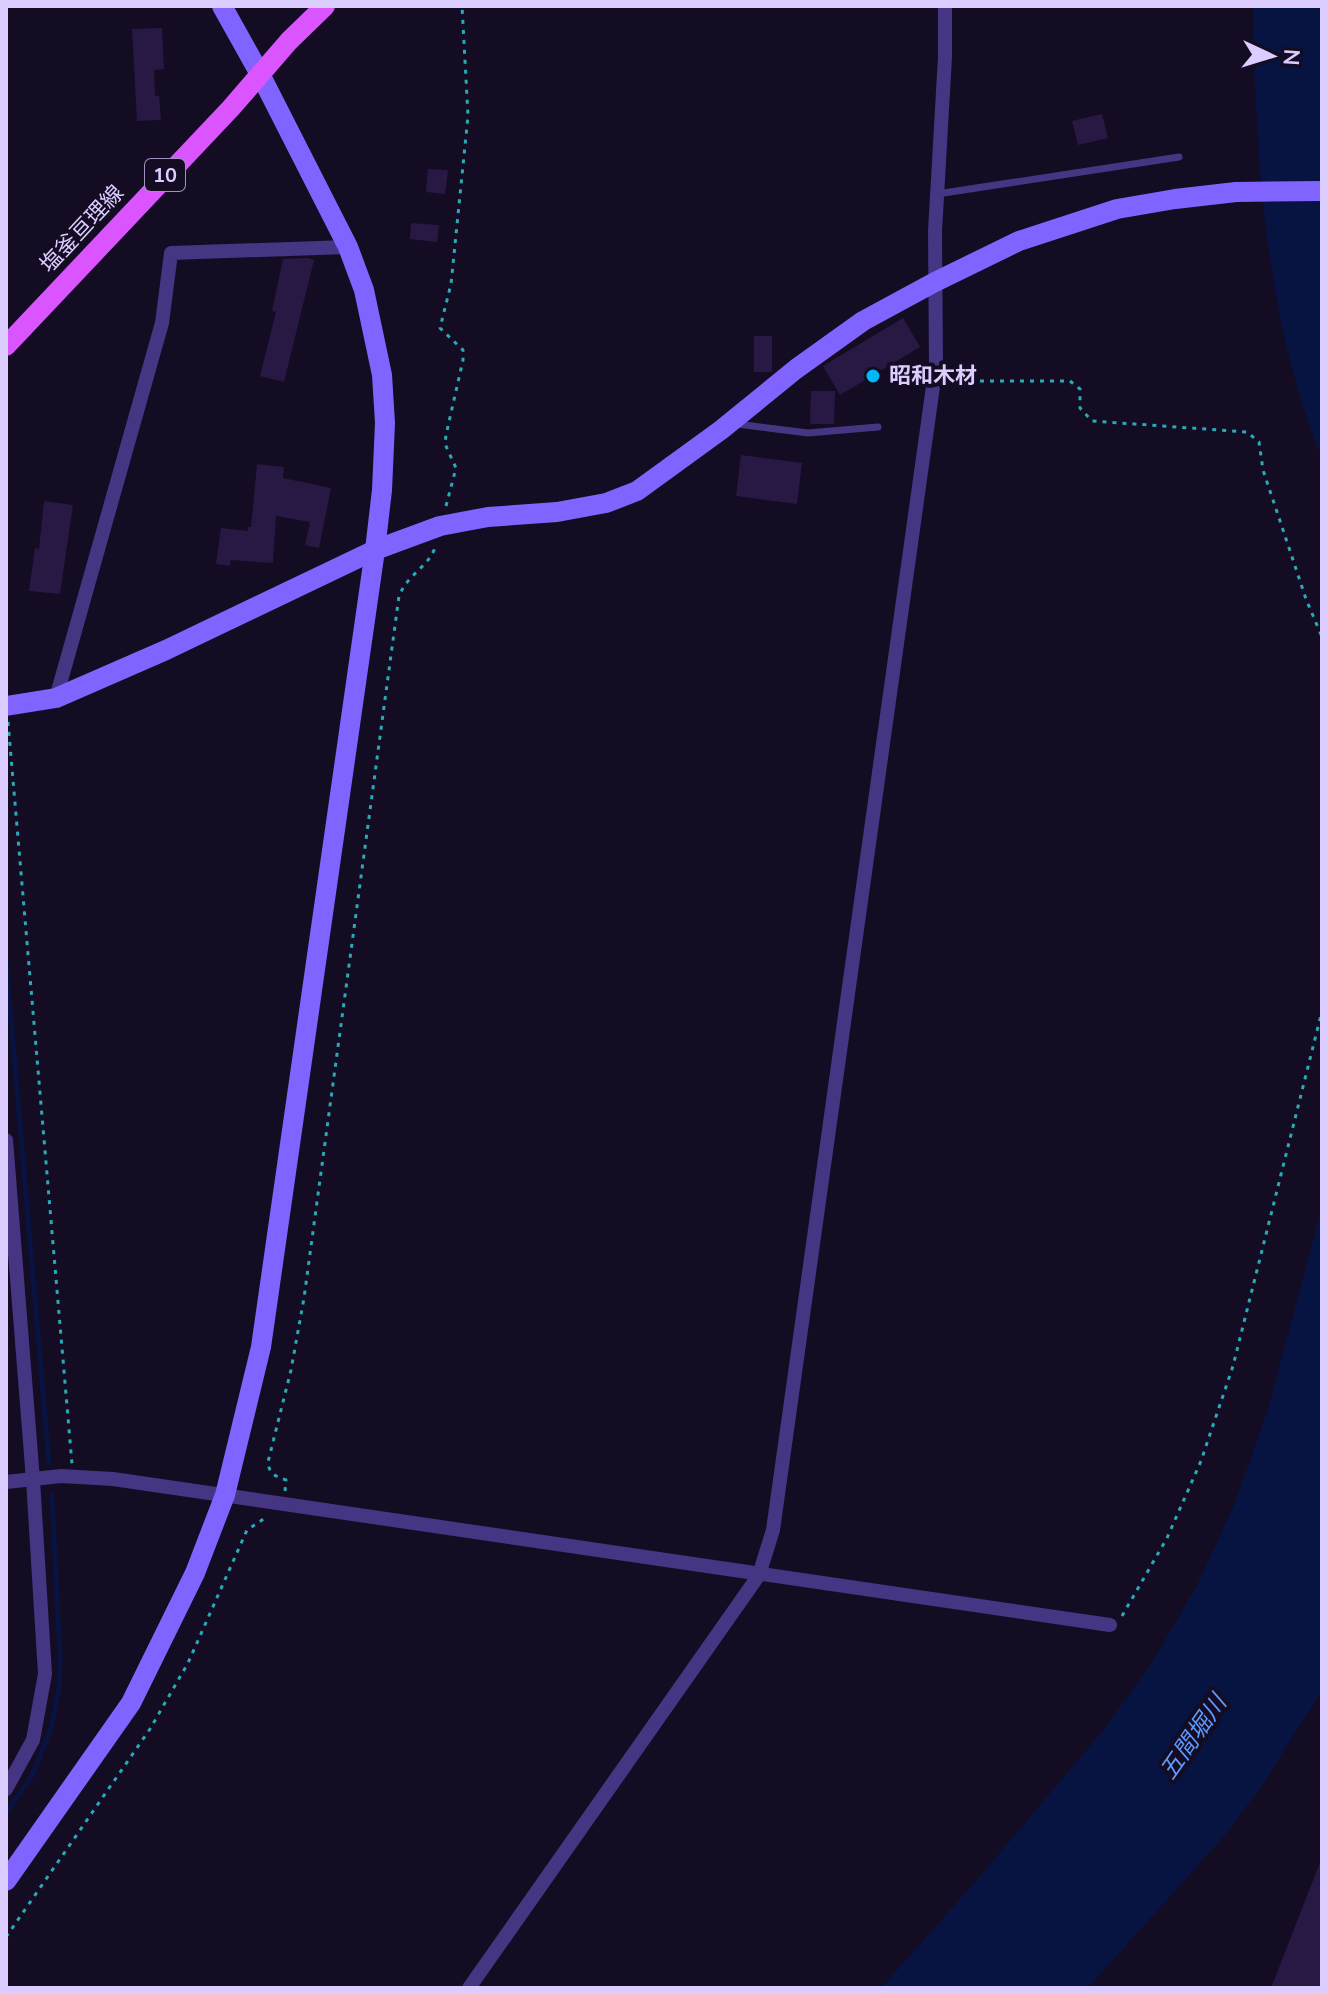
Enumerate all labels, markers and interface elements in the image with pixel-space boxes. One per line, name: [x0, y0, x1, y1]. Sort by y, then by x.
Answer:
north arrow: [1232, 16, 1312, 96]
text: N: [1275, 48, 1306, 67]
road number: 10: [145, 159, 185, 191]
street label: 塩釜亘理線: [34, 179, 130, 279]
place label: 昭和木材: [889, 361, 977, 391]
marker: 昭和木材: [864, 367, 882, 385]
water label: 五間堀川: [1152, 1686, 1235, 1785]

